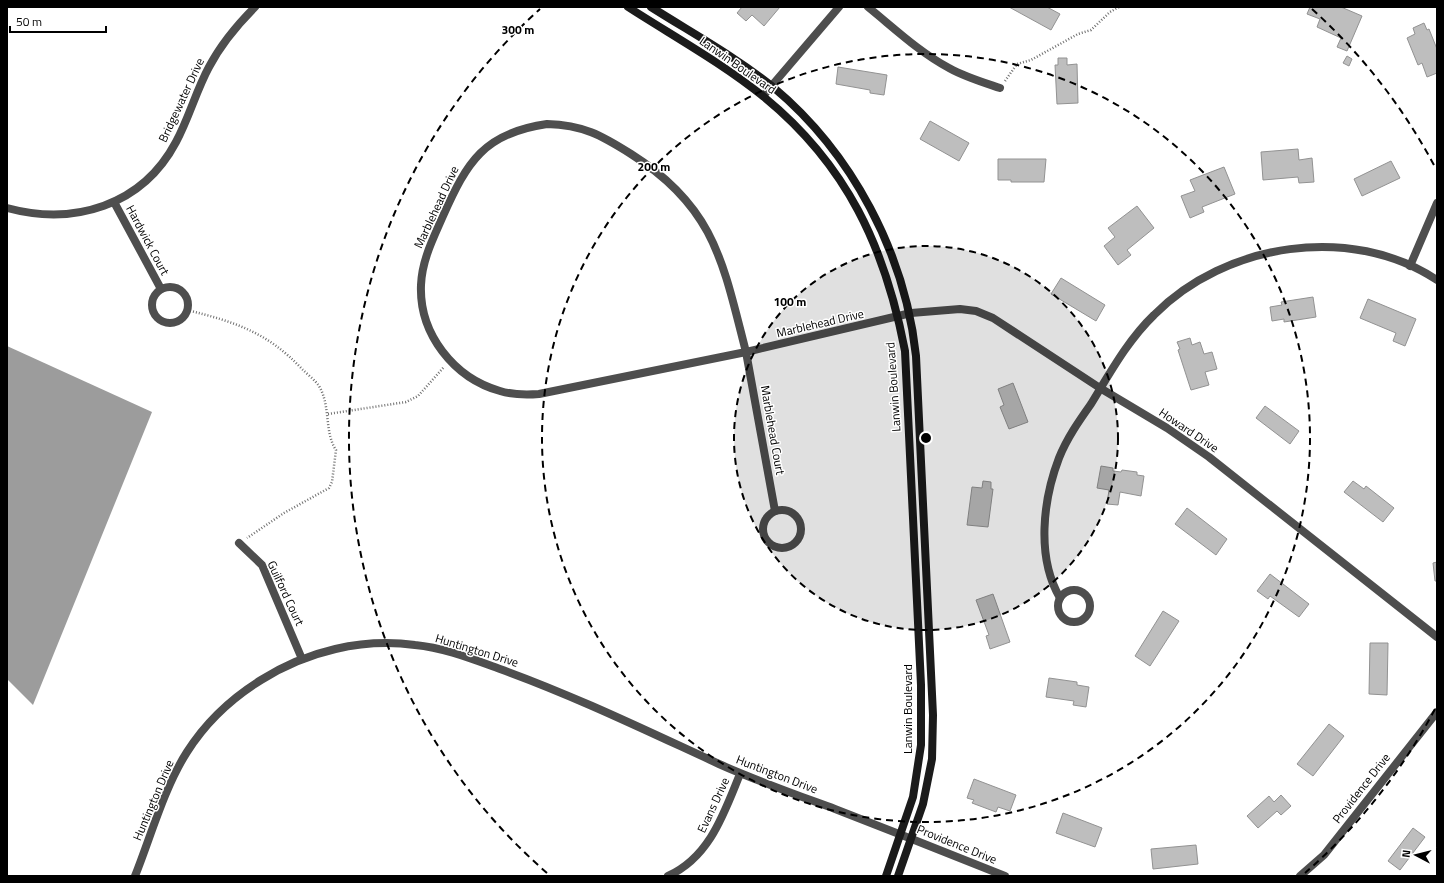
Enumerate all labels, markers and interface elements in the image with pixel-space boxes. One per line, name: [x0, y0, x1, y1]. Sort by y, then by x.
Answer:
scale bar: [10, 8, 106, 34]
text: 50 m: [16, 12, 42, 31]
text: 300 m: [502, 20, 534, 39]
street label: Lanwin Boulevard: [696, 31, 780, 99]
street label: Bridgewater Drive: [153, 55, 209, 145]
text: 200 m: [638, 157, 670, 176]
street label: Marblehead Drive: [409, 163, 463, 251]
street label: Hardwick Court: [121, 201, 175, 279]
text: 100 m: [774, 292, 806, 311]
street label: Marblehead Drive: [774, 304, 866, 342]
street label: Lanwin Boulevard: [880, 342, 906, 432]
street label: Marblehead Court: [756, 384, 790, 477]
street label: Howard Drive: [1155, 403, 1223, 457]
centre of rings: [919, 431, 933, 445]
street label: Guilford Court: [263, 557, 310, 629]
street label: Huntington Drive: [433, 628, 521, 672]
street label: Lanwin Boulevard: [898, 664, 917, 754]
street label: Providence Drive: [1327, 749, 1395, 827]
street label: Huntington Drive: [733, 750, 821, 798]
street label: Huntington Drive: [127, 757, 179, 843]
street label: Evans Drive: [692, 774, 734, 836]
street label: Providence Drive: [914, 819, 1000, 869]
north arrow: [1396, 835, 1436, 875]
text: N: [1398, 849, 1414, 859]

